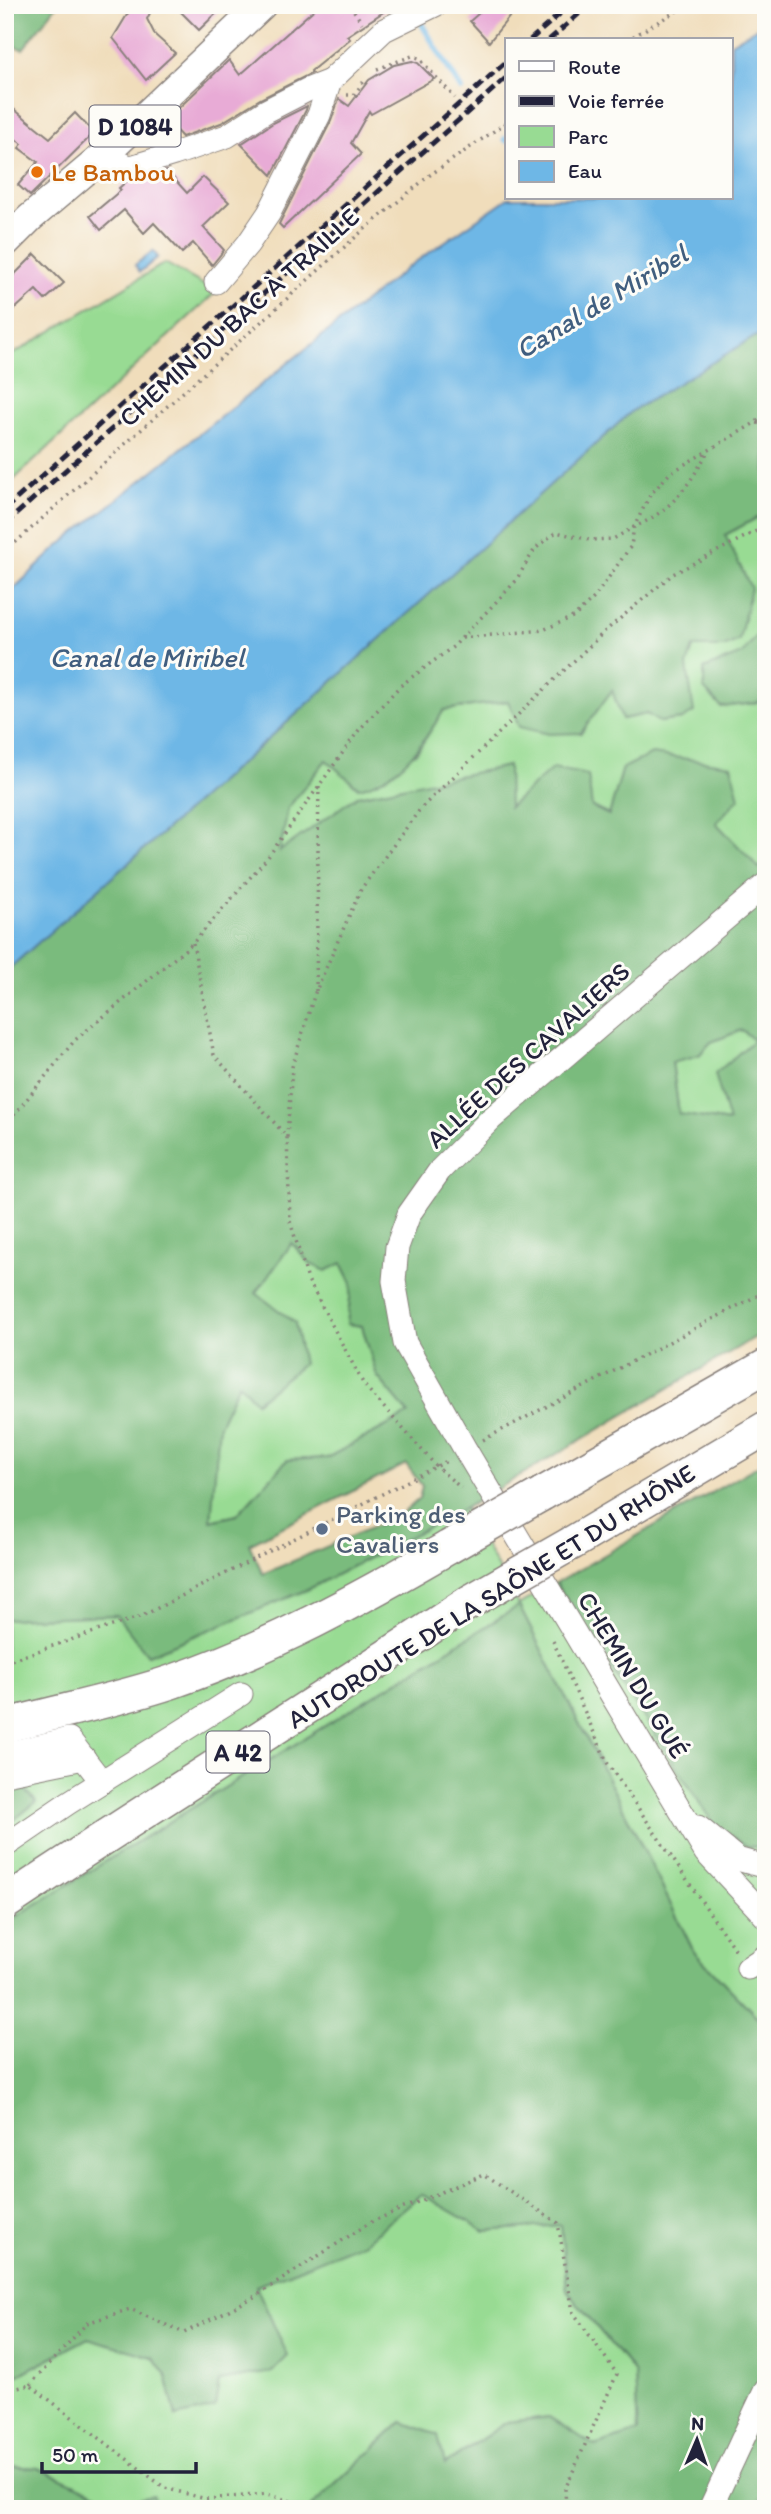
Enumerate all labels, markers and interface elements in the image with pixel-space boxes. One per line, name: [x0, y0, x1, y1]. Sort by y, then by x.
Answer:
legend: [505, 38, 732, 200]
text: Route: [568, 54, 621, 79]
text: Voie ferrée: [568, 88, 664, 113]
road number: D 1084: [90, 106, 180, 146]
text: Parc: [568, 124, 608, 149]
place label: Le Bambou: [51, 156, 175, 188]
text: Eau: [568, 158, 602, 183]
marker: Le Bambou: [29, 164, 45, 180]
street label: CHEMIN DU BAC À TRAILLE: [112, 201, 366, 433]
water label: Canal de Miribel: [509, 235, 695, 366]
water label: Canal de Miribel: [50, 640, 247, 674]
street label: ALLÉE DES CAVALIERS: [420, 955, 636, 1155]
street label: AUTOROUTE DE LA SAÔNE ET DU RHÔNE: [281, 1457, 701, 1735]
place label: Parking des Cavaliers: [336, 1498, 466, 1560]
marker: Parking des Cavaliers: [314, 1521, 330, 1537]
street label: CHEMIN DU GUÉ: [571, 1586, 695, 1764]
road number: A 42: [206, 1732, 270, 1772]
north arrow: [662, 2406, 732, 2476]
text: N: [691, 2412, 704, 2435]
scale bar: [42, 2430, 196, 2474]
text: 50 m: [52, 2442, 99, 2467]

